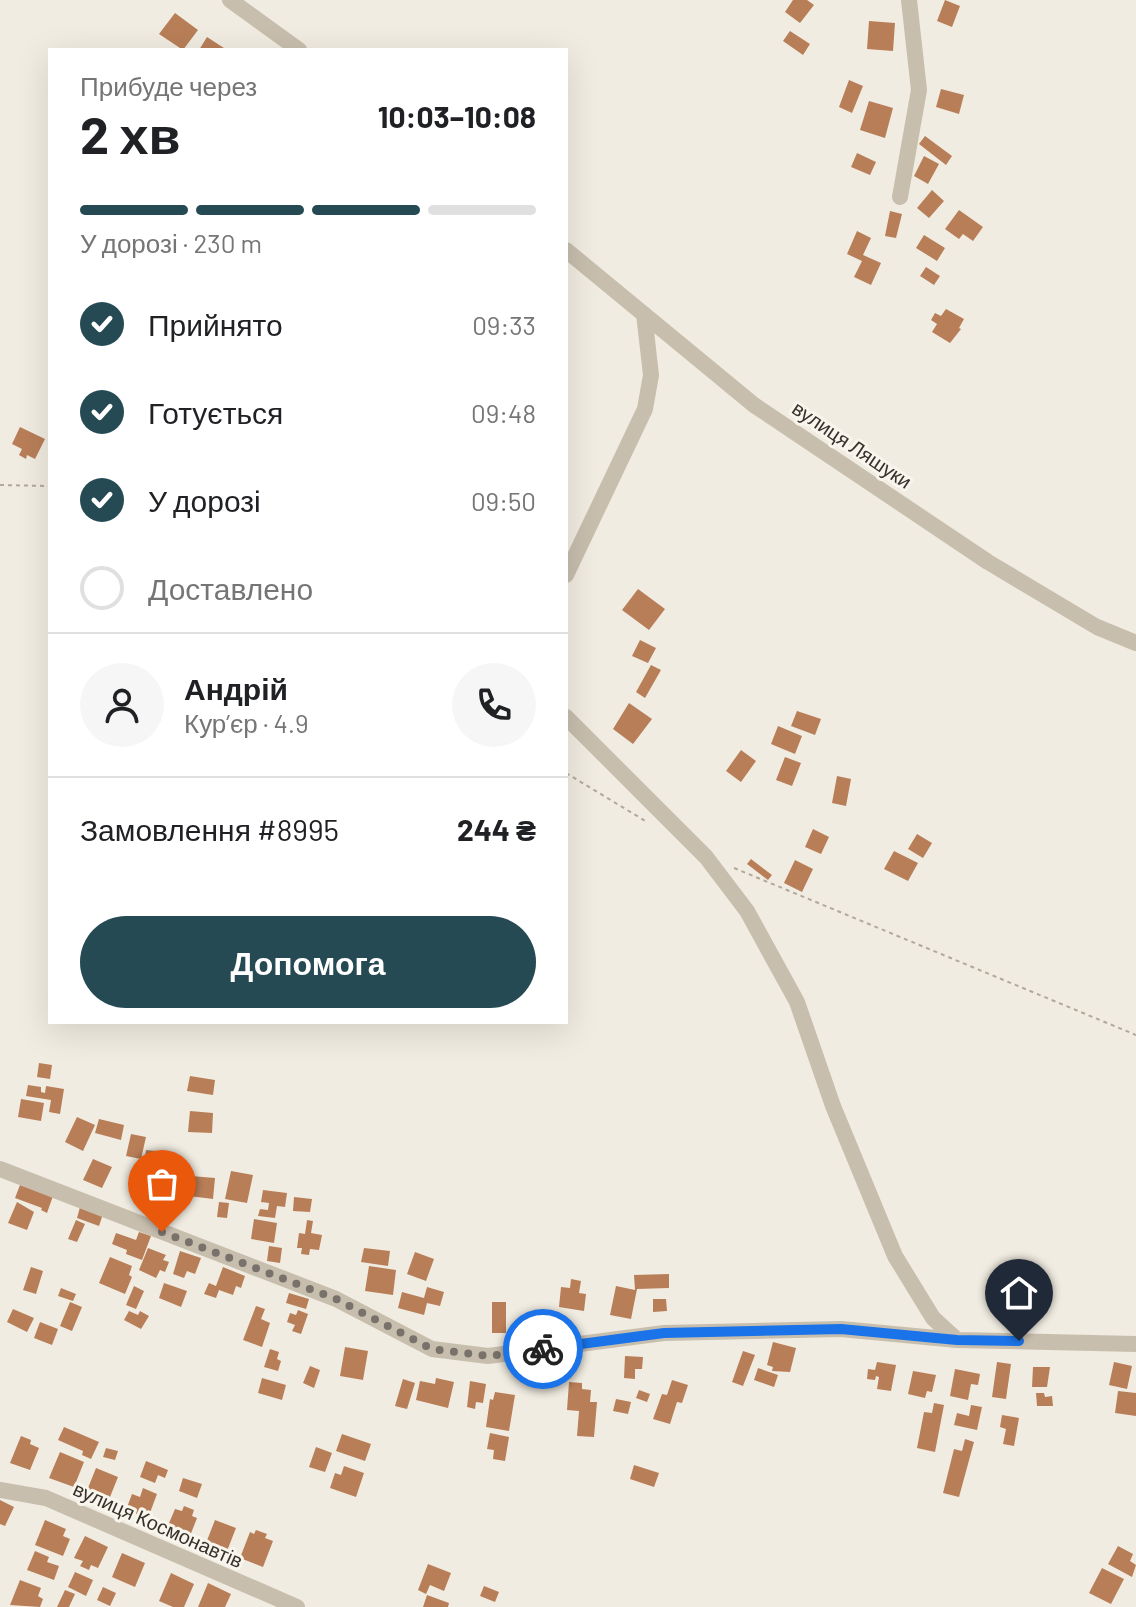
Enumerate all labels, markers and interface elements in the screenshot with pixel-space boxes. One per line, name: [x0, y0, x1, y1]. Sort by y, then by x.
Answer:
text: Прибуде через: [80, 70, 257, 101]
text: 10:03–10:08: [378, 98, 536, 134]
text: 2 хв: [80, 102, 180, 164]
text: У дорозі · 230 m: [80, 227, 262, 258]
icon: check: [80, 302, 124, 346]
text: Прийнято: [148, 306, 283, 342]
text: 09:33: [472, 309, 536, 340]
icon: check: [80, 390, 124, 434]
text: Готується: [148, 394, 283, 430]
street label: вулиця Ляшуки: [788, 395, 917, 493]
text: 09:48: [471, 397, 536, 428]
icon: check: [80, 478, 124, 522]
text: У дорозі: [148, 482, 261, 518]
text: 09:50: [471, 485, 536, 516]
text: Доставлено: [148, 570, 313, 606]
button: person: [80, 663, 164, 747]
button: phone: [452, 663, 536, 747]
text: Андрій: [184, 670, 288, 706]
text: Кур’єр · 4.9: [184, 707, 309, 738]
text: Замовлення #8995: [80, 811, 339, 847]
text: 244 ₴: [457, 811, 536, 847]
button: Допомога: [80, 916, 536, 1008]
pin: [128, 1150, 196, 1232]
icon: bag: [140, 1162, 184, 1206]
pin: [985, 1259, 1053, 1341]
icon: home: [997, 1271, 1041, 1315]
courier: [503, 1309, 583, 1389]
icon: bike: [521, 1327, 565, 1371]
street label: вулиця Космонавтів: [70, 1476, 247, 1572]

